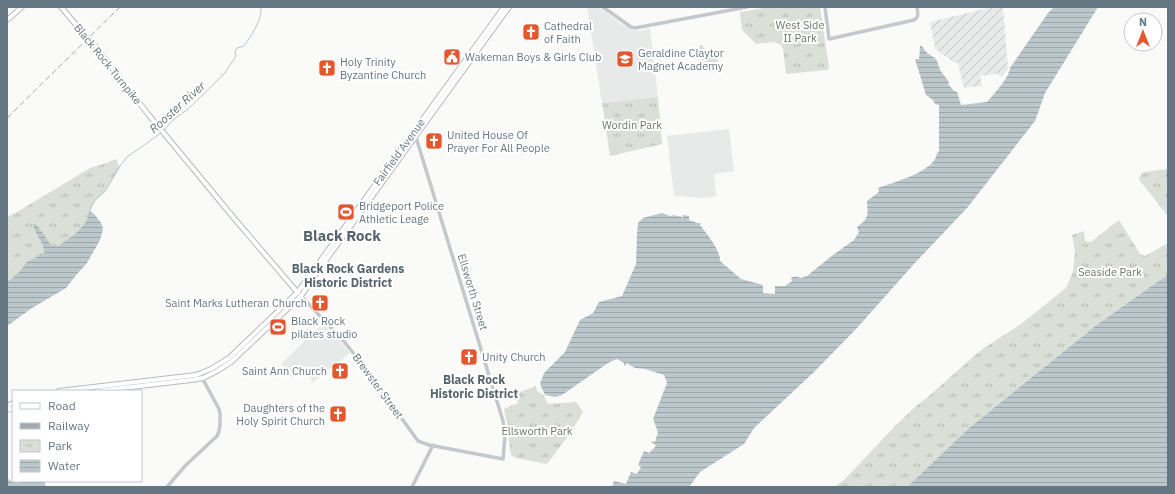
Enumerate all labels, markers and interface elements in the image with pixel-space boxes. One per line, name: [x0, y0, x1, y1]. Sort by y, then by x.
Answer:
north arrow: [1123, 12, 1163, 52]
text: N: [1139, 15, 1147, 29]
park label: West Side II Park: [776, 18, 824, 45]
place label: Cathedral of Faith: [544, 19, 592, 46]
street label: Black Rock Turnpike: [71, 21, 145, 107]
church icon: Cathedral of Faith: [521, 22, 541, 42]
place label: Geraldine Claytor Magnet Academy: [638, 46, 724, 73]
public building icon: Wakeman Boys & Girls Club: [442, 47, 462, 67]
school or university icon: Geraldine Claytor Magnet Academy: [615, 49, 635, 69]
place label: Wakeman Boys & Girls Club: [465, 50, 601, 64]
place label: Holy Trinity Byzantine Church: [340, 55, 426, 82]
church icon: Holy Trinity Byzantine Church: [317, 58, 337, 78]
water label: Rooster River: [146, 78, 208, 136]
street label: Fairfield Avenue: [370, 116, 428, 188]
park label: Wordin Park: [602, 118, 662, 132]
place label: United House Of Prayer For All People: [447, 128, 550, 155]
church icon: United House Of Prayer For All People: [424, 131, 444, 151]
place label: Bridgeport Police Athletic Leage: [359, 199, 444, 226]
sports icon: Bridgeport Police Athletic Leage: [336, 202, 356, 222]
district label: Black Rock: [303, 226, 381, 245]
street label: Ellsworth Street: [455, 252, 491, 332]
district label: Black Rock Gardens Historic District: [292, 261, 404, 290]
park label: Seaside Park: [1078, 265, 1142, 279]
church icon: Saint Marks Lutheran Church: [310, 293, 330, 313]
place label: Saint Marks Lutheran Church: [165, 296, 307, 310]
place label: Black Rock pilates studio: [291, 314, 357, 341]
sports icon: Black Rock pilates studio: [268, 317, 288, 337]
church icon: Unity Church: [459, 347, 479, 367]
place label: Unity Church: [482, 350, 546, 364]
street label: Brewster Street: [350, 351, 407, 422]
church icon: Saint Ann Church: [330, 361, 350, 381]
place label: Saint Ann Church: [242, 364, 327, 378]
district label: Black Rock Historic District: [430, 372, 518, 401]
legend: [12, 390, 142, 482]
text: Road: [48, 398, 76, 413]
place label: Daughters of the Holy Spirit Church: [236, 401, 325, 428]
church icon: Daughters of the Holy Spirit Church: [328, 404, 348, 424]
text: Railway: [48, 418, 90, 433]
park label: Ellsworth Park: [501, 424, 573, 438]
text: Park: [48, 438, 73, 453]
text: Water: [48, 458, 81, 473]

